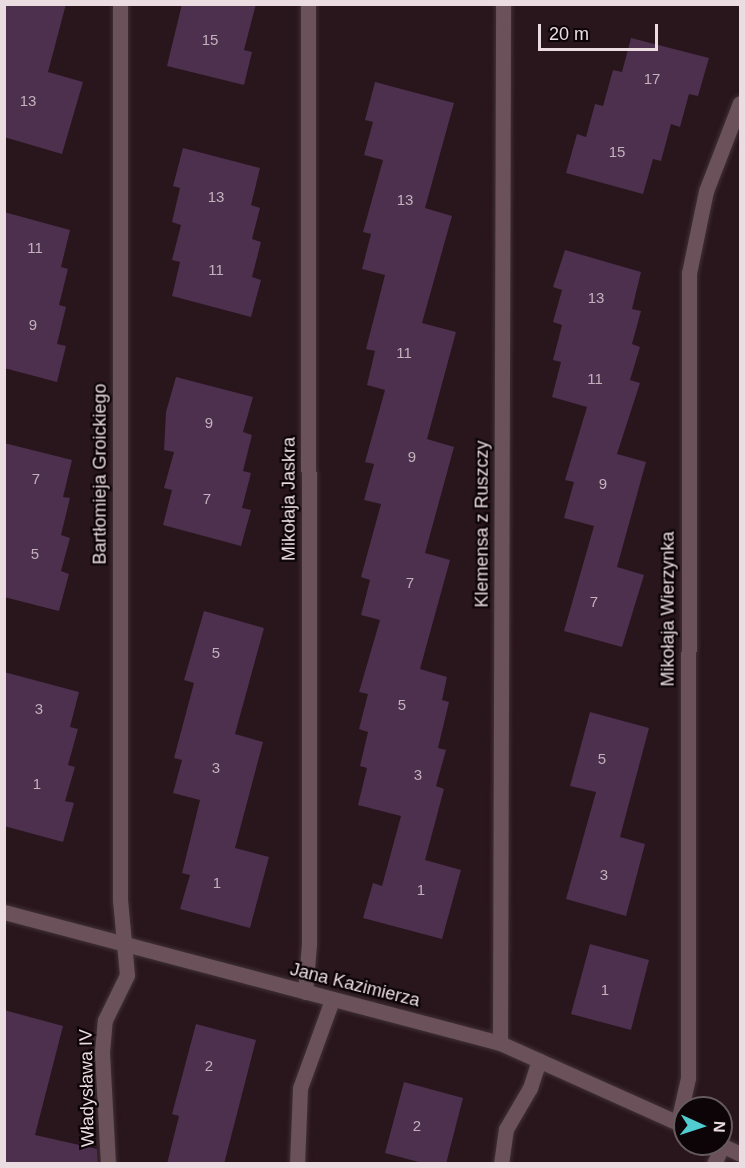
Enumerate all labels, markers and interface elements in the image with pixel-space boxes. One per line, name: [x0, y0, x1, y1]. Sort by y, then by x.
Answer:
scale bar: [541, 12, 661, 50]
text: 20 m: [549, 24, 589, 44]
house number: 15: [202, 31, 218, 49]
house number: 17: [644, 70, 660, 88]
house number: 13: [20, 92, 36, 110]
house number: 15: [609, 143, 625, 161]
house number: 13: [208, 188, 224, 206]
house number: 13: [397, 191, 413, 209]
house number: 11: [27, 239, 43, 257]
house number: 11: [208, 261, 224, 279]
house number: 13: [588, 289, 604, 307]
house number: 9: [29, 316, 37, 334]
house number: 11: [396, 344, 412, 362]
house number: 11: [587, 370, 603, 388]
street label: Bartłomieja Groickiego: [89, 383, 111, 565]
house number: 9: [205, 414, 213, 432]
street label: Mikołaja Jaskra: [278, 437, 300, 561]
street label: Klemensa z Ruszczy: [471, 440, 493, 608]
house number: 9: [408, 448, 416, 466]
house number: 7: [32, 470, 40, 488]
house number: 9: [599, 475, 607, 493]
house number: 7: [203, 490, 211, 508]
street label: Mikołaja Wierzynka: [657, 531, 679, 687]
house number: 5: [31, 545, 39, 563]
house number: 7: [406, 574, 414, 592]
house number: 7: [590, 593, 598, 611]
house number: 5: [212, 644, 220, 662]
house number: 5: [398, 696, 406, 714]
house number: 3: [35, 700, 43, 718]
house number: 5: [598, 750, 606, 768]
house number: 3: [212, 759, 220, 777]
house number: 3: [414, 766, 422, 784]
house number: 1: [33, 775, 41, 793]
house number: 3: [600, 866, 608, 884]
house number: 1: [213, 874, 221, 892]
house number: 1: [417, 881, 425, 899]
street label: Jana Kazimierza: [288, 958, 422, 1012]
house number: 1: [601, 981, 609, 999]
street label: Władysława IV: [75, 1029, 99, 1147]
house number: 2: [205, 1057, 213, 1075]
north arrow: [673, 1096, 733, 1156]
house number: 2: [413, 1117, 421, 1135]
text: N: [711, 1121, 728, 1133]

